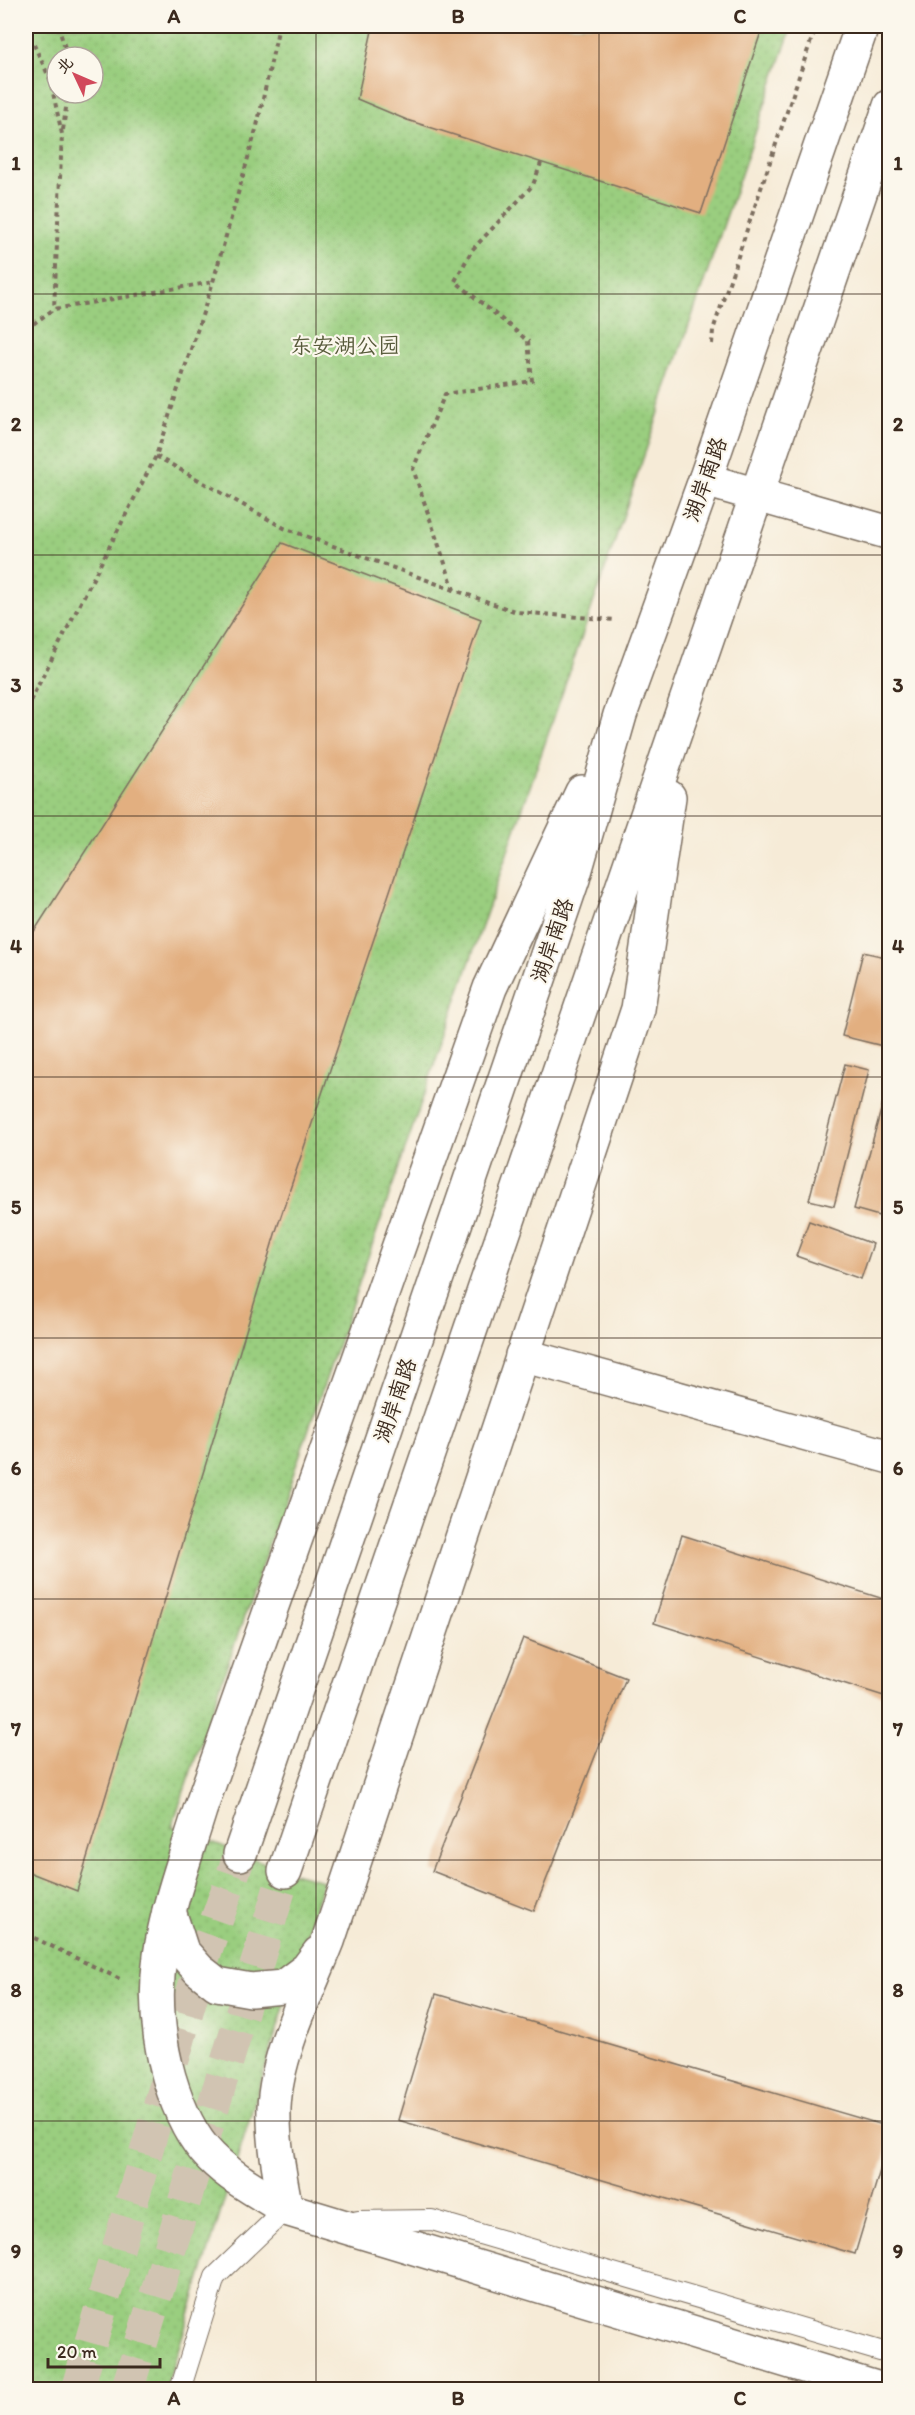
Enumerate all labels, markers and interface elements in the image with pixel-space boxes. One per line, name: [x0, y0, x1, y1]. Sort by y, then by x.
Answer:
text: A: [167, 4, 181, 28]
text: B: [452, 4, 465, 28]
text: C: [734, 4, 747, 28]
north arrow: [45, 45, 105, 105]
text: 北: [52, 53, 77, 77]
text: 1: [11, 151, 21, 175]
text: 1: [893, 151, 903, 175]
park label: 东安湖公园: [290, 332, 400, 359]
text: 2: [11, 412, 22, 436]
text: 2: [893, 412, 904, 436]
street label: 湖岸南路: [677, 433, 733, 525]
text: 3: [11, 673, 22, 697]
text: 3: [893, 673, 904, 697]
street label: 湖岸南路: [525, 894, 579, 986]
text: 4: [10, 934, 22, 958]
text: 4: [892, 934, 904, 958]
text: 5: [11, 1195, 22, 1219]
text: 5: [893, 1195, 904, 1219]
street label: 湖岸南路: [368, 1354, 422, 1446]
text: 6: [11, 1456, 22, 1480]
text: 6: [893, 1456, 904, 1480]
text: 7: [10, 1717, 21, 1741]
text: 7: [892, 1717, 903, 1741]
text: 8: [11, 1978, 22, 2002]
text: 8: [893, 1978, 904, 2002]
text: 9: [11, 2239, 21, 2263]
text: 9: [893, 2239, 903, 2263]
scale bar: [48, 2331, 160, 2369]
text: 20 m: [57, 2341, 97, 2363]
text: A: [167, 2386, 181, 2410]
text: B: [452, 2386, 465, 2410]
text: C: [734, 2386, 747, 2410]

